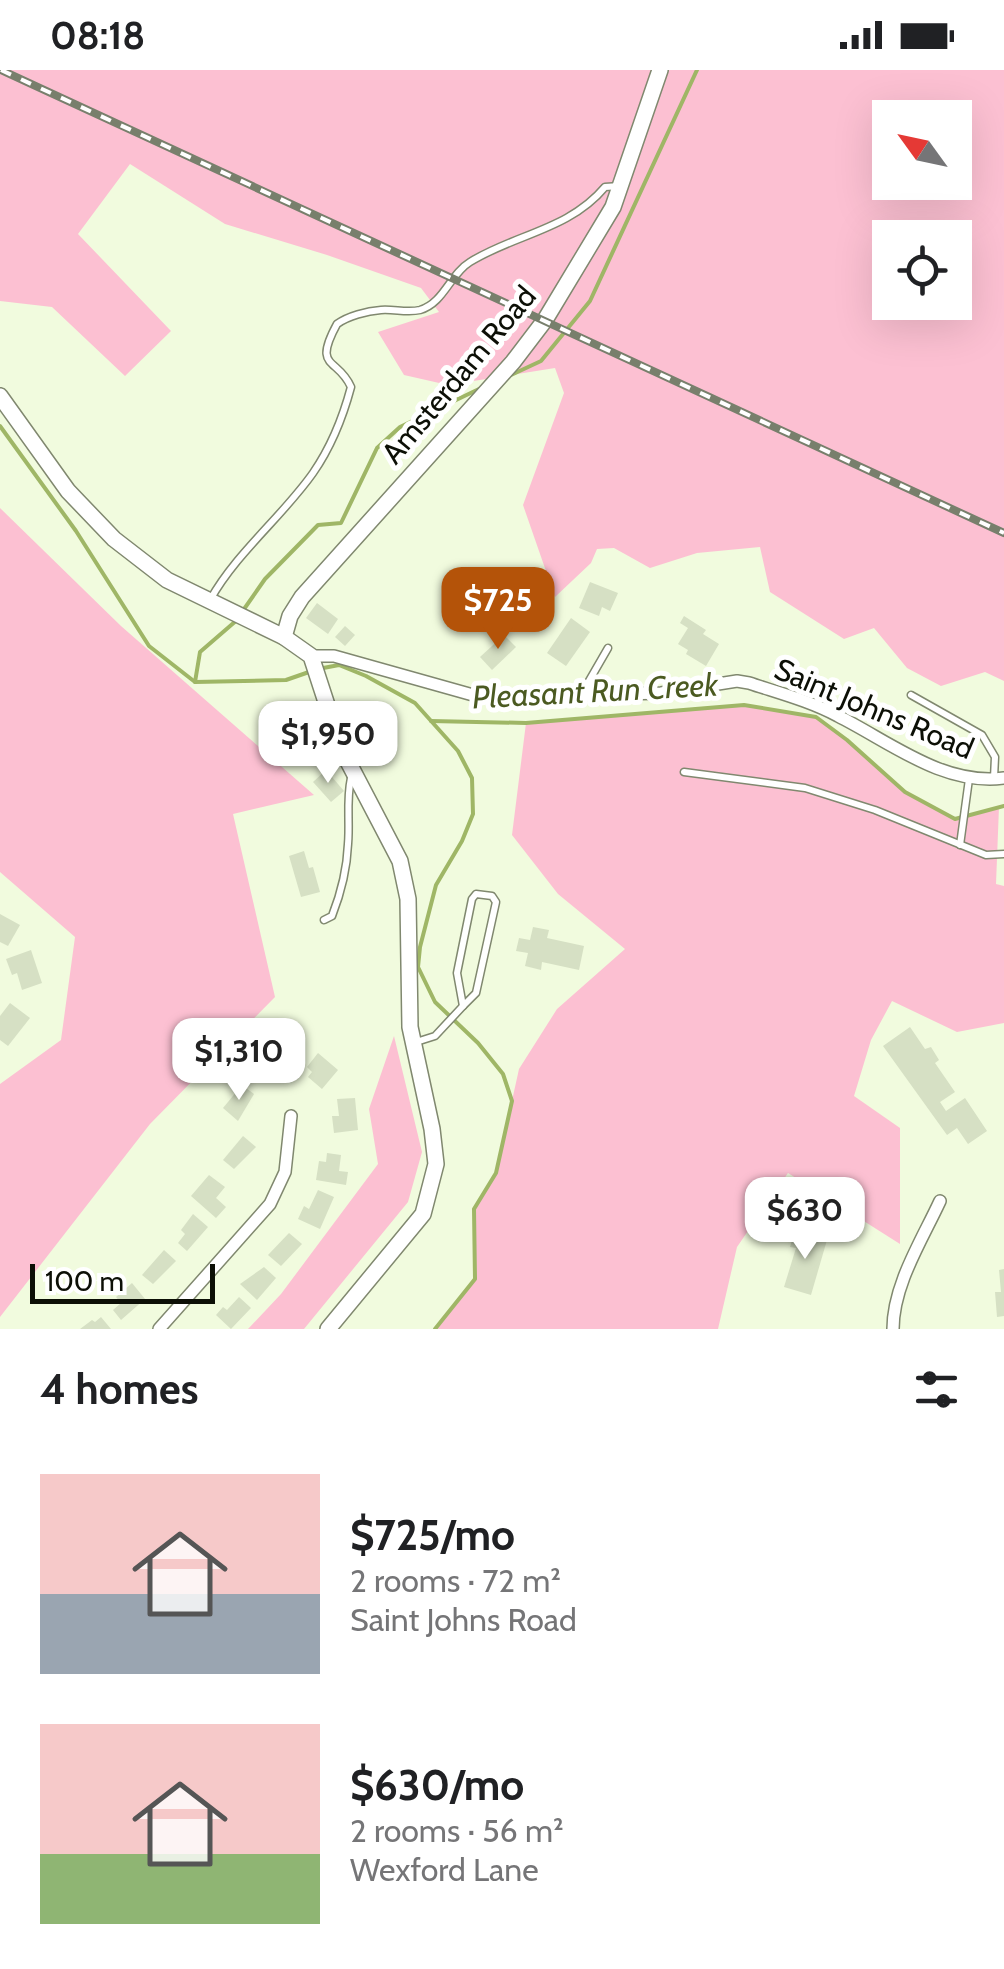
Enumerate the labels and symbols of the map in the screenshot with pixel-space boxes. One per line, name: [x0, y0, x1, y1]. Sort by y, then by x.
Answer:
north arrow: [872, 100, 972, 200]
street label: Amsterdam Road: [373, 278, 544, 471]
pin: $725: [439, 567, 557, 652]
street label: Saint Johns Road: [769, 650, 979, 767]
water label: Pleasant Run Creek: [471, 665, 720, 716]
pin: $1,950: [247, 701, 409, 786]
pin: $1,310: [158, 1018, 320, 1103]
pin: $630: [746, 1177, 864, 1262]
scale bar: [30, 1259, 215, 1304]

